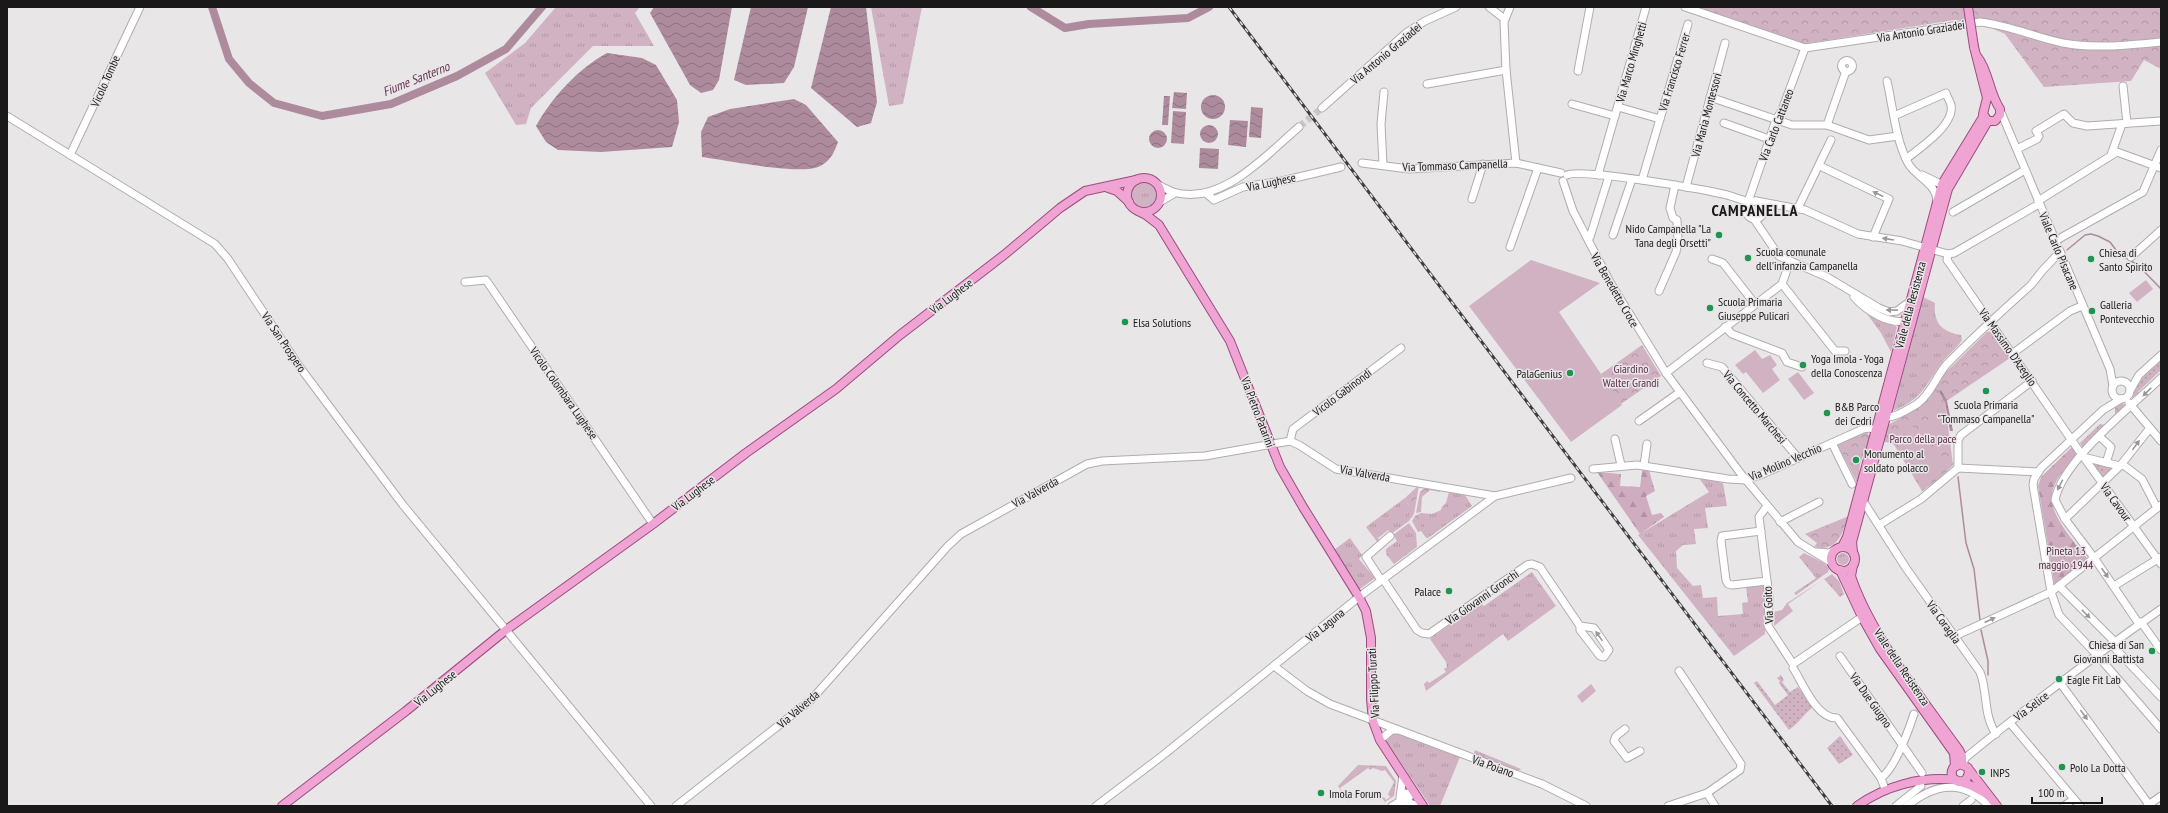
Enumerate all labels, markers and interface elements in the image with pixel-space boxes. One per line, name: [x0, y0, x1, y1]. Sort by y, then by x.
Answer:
street label: Via Antonio Graziadei: [1875, 17, 1966, 45]
street label: Via Antonio Graziadei: [1346, 19, 1425, 88]
street label: Via Marco Minghetti: [1612, 20, 1650, 105]
street label: Via Francisco Ferrer: [1655, 30, 1693, 114]
street label: Vicolo Tombe: [87, 53, 123, 110]
water label: Fiume Santerno: [380, 57, 453, 100]
street label: Via Maria Montessori: [1687, 71, 1724, 160]
street label: Via Carlo Cattaneo: [1755, 87, 1797, 164]
street label: Via Tommaso Campanella: [1401, 156, 1508, 174]
street label: Via Lughese: [1244, 169, 1297, 195]
one-way arrow: [1873, 191, 1884, 197]
district label: CAMPANELLA: [1711, 200, 1799, 220]
street label: Viale Carlo Pisacane: [2035, 209, 2082, 292]
place label: Nido Campanella "La Tana degli Orsetti": [1626, 221, 1711, 250]
marker: Nido Campanella "La Tana degli Orsetti": [1714, 230, 1724, 240]
one-way arrow: [1882, 236, 1894, 242]
place label: Scuola comunale dell'infanzia Campanella: [1756, 244, 1858, 273]
place label: Chiesa di Santo Spirito: [2099, 245, 2152, 274]
street label: Via Benedetto Croce: [1587, 249, 1642, 330]
marker: Scuola comunale dell'infanzia Campanella: [1743, 253, 1753, 263]
marker: Chiesa di Santo Spirito: [2086, 254, 2096, 264]
street label: Viale della Resistenza: [1891, 259, 1929, 351]
street label: Via Lughese: [926, 275, 975, 318]
place label: Scuola Primaria Giuseppe Pulicari: [1718, 294, 1789, 323]
place label: Galleria Pontevecchio: [2100, 297, 2154, 326]
marker: Scuola Primaria Giuseppe Pulicari: [1705, 303, 1715, 313]
street label: Via Massimo D'Azeglio: [1975, 304, 2040, 389]
marker: Galleria Pontevecchio: [2087, 306, 2097, 316]
one-way arrow: [1885, 307, 1898, 313]
street label: Via San Prospero: [258, 308, 310, 375]
place label: Elsa Solutions: [1133, 315, 1191, 330]
marker: Elsa Solutions: [1120, 317, 1130, 327]
street label: Vicolo Colombara Lughese: [526, 343, 601, 442]
place label: Yoga Imola - Yoga della Conoscenza: [1811, 351, 1884, 380]
marker: Yoga Imola - Yoga della Conoscenza: [1798, 360, 1808, 370]
park label: Giardino Walter Grandi: [1603, 361, 1659, 390]
street label: Vicolo Gabinondi: [1309, 365, 1374, 420]
place label: PalaGenius: [1517, 366, 1562, 381]
street label: Via Concetto Marchesi: [1719, 366, 1790, 447]
marker: PalaGenius: [1565, 368, 1575, 378]
street label: Via Pietro Patarini: [1237, 374, 1278, 449]
marker: Scuola Primaria "Tommaso Campanella": [1981, 386, 1991, 396]
one-way arrow: [2142, 387, 2152, 397]
place label: Scuola Primaria "Tommaso Campanella": [1938, 397, 2034, 426]
place label: B&B Parco dei Cedri: [1835, 399, 1879, 428]
marker: B&B Parco dei Cedri: [1822, 408, 1832, 418]
park label: Parco della pace: [1889, 431, 1957, 446]
street label: Via Molino Vecchio: [1745, 440, 1824, 484]
one-way arrow: [2131, 440, 2139, 450]
place label: Monumento al soldato polacco: [1864, 446, 1928, 475]
marker: Monumento al soldato polacco: [1851, 455, 1861, 465]
street label: Via Valverda: [1338, 461, 1391, 485]
street label: Via Lughese: [668, 472, 717, 515]
street label: Via Valverda: [1008, 473, 1061, 511]
one-way arrow: [2056, 479, 2063, 491]
street label: Via Cavour: [2096, 479, 2135, 525]
park label: Pineta 13 maggio 1944: [2039, 543, 2094, 572]
street label: Via Giovanni Gronchi: [1442, 566, 1522, 628]
one-way arrow: [2101, 568, 2109, 578]
place label: Palace: [1414, 584, 1441, 599]
marker: Palace: [1444, 586, 1454, 596]
street label: Via Goito: [1760, 586, 1777, 625]
street label: Via Coraglia: [1923, 597, 1965, 647]
street label: Via Laguna: [1302, 605, 1348, 646]
one-way arrow: [2081, 609, 2091, 619]
one-way arrow: [1985, 617, 1996, 623]
street label: Viale della Resistenza: [1870, 625, 1933, 709]
one-way arrow: [1595, 631, 1603, 641]
place label: Chiesa di San Giovanni Battista: [2073, 637, 2144, 666]
marker: Chiesa di San Giovanni Battista: [2147, 646, 2157, 656]
street label: Via Filippo Turati: [1364, 648, 1382, 719]
street label: Via Lughese: [410, 666, 459, 710]
street label: Via Due Giugno: [1846, 669, 1895, 730]
place label: Eagle Fit Lab: [2067, 672, 2121, 687]
marker: Eagle Fit Lab: [2054, 674, 2064, 684]
street label: Via Valverda: [773, 687, 822, 732]
street label: Via Selice: [2010, 688, 2052, 725]
one-way arrow: [2080, 710, 2088, 721]
street label: Via Poiano: [1469, 751, 1516, 781]
place label: Polo La Dotta: [2070, 760, 2126, 775]
marker: Polo La Dotta: [2057, 762, 2067, 772]
place label: INPS: [1990, 765, 2010, 780]
marker: INPS: [1977, 767, 1987, 777]
scale bar: [2032, 779, 2102, 805]
text: 100 m: [2038, 785, 2065, 800]
place label: Imola Forum: [1329, 786, 1382, 801]
marker: Imola Forum: [1316, 788, 1326, 798]

